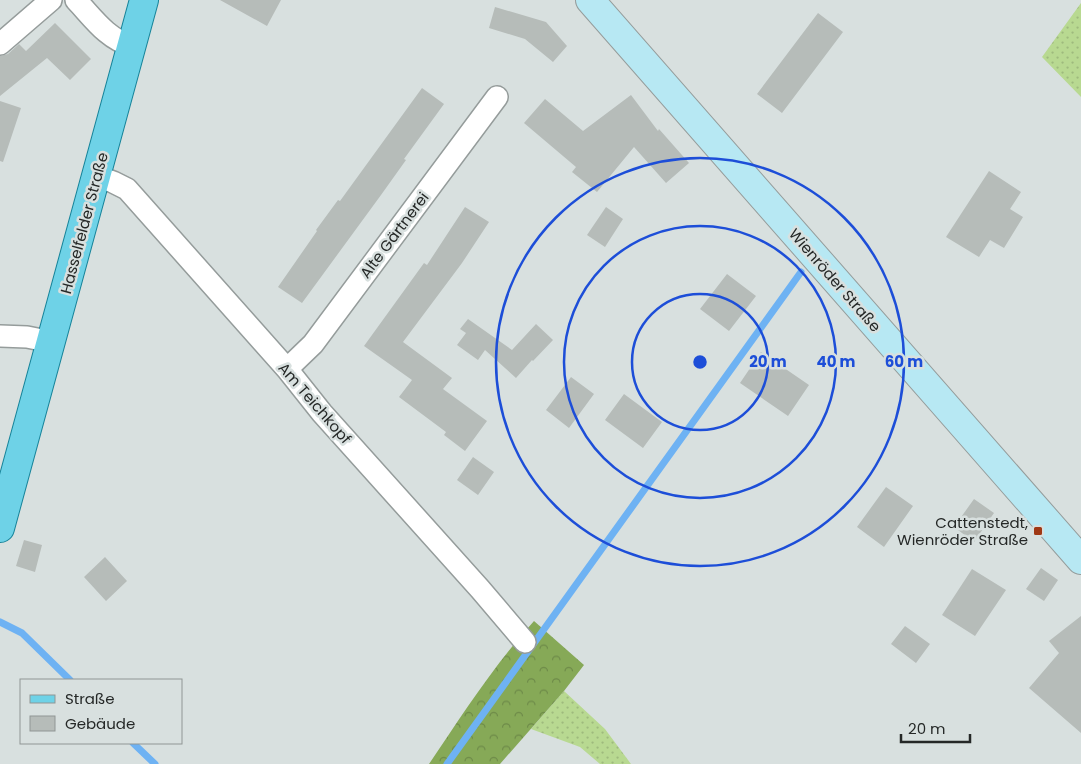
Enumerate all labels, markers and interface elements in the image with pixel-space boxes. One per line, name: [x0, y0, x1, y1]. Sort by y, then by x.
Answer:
street label: Hasselfelder Straße: [55, 150, 113, 296]
street label: Alte Gärtnerei: [355, 188, 433, 282]
street label: Wienröder Straße: [784, 224, 886, 336]
text: 20 m: [749, 351, 787, 372]
text: 40 m: [816, 351, 856, 372]
text: 60 m: [885, 351, 923, 372]
centre of rings: [691, 353, 709, 371]
street label: Am Teichkopf: [274, 358, 356, 448]
place label: Cattenstedt, Wienröder Straße: [897, 512, 1028, 550]
marker: Cattenstedt, Wienröder Straße: [1032, 525, 1044, 537]
legend: [20, 679, 182, 744]
text: Straße: [65, 688, 115, 709]
scale bar: [901, 712, 970, 744]
text: Gebäude: [65, 713, 135, 734]
text: 20 m: [908, 718, 946, 739]

